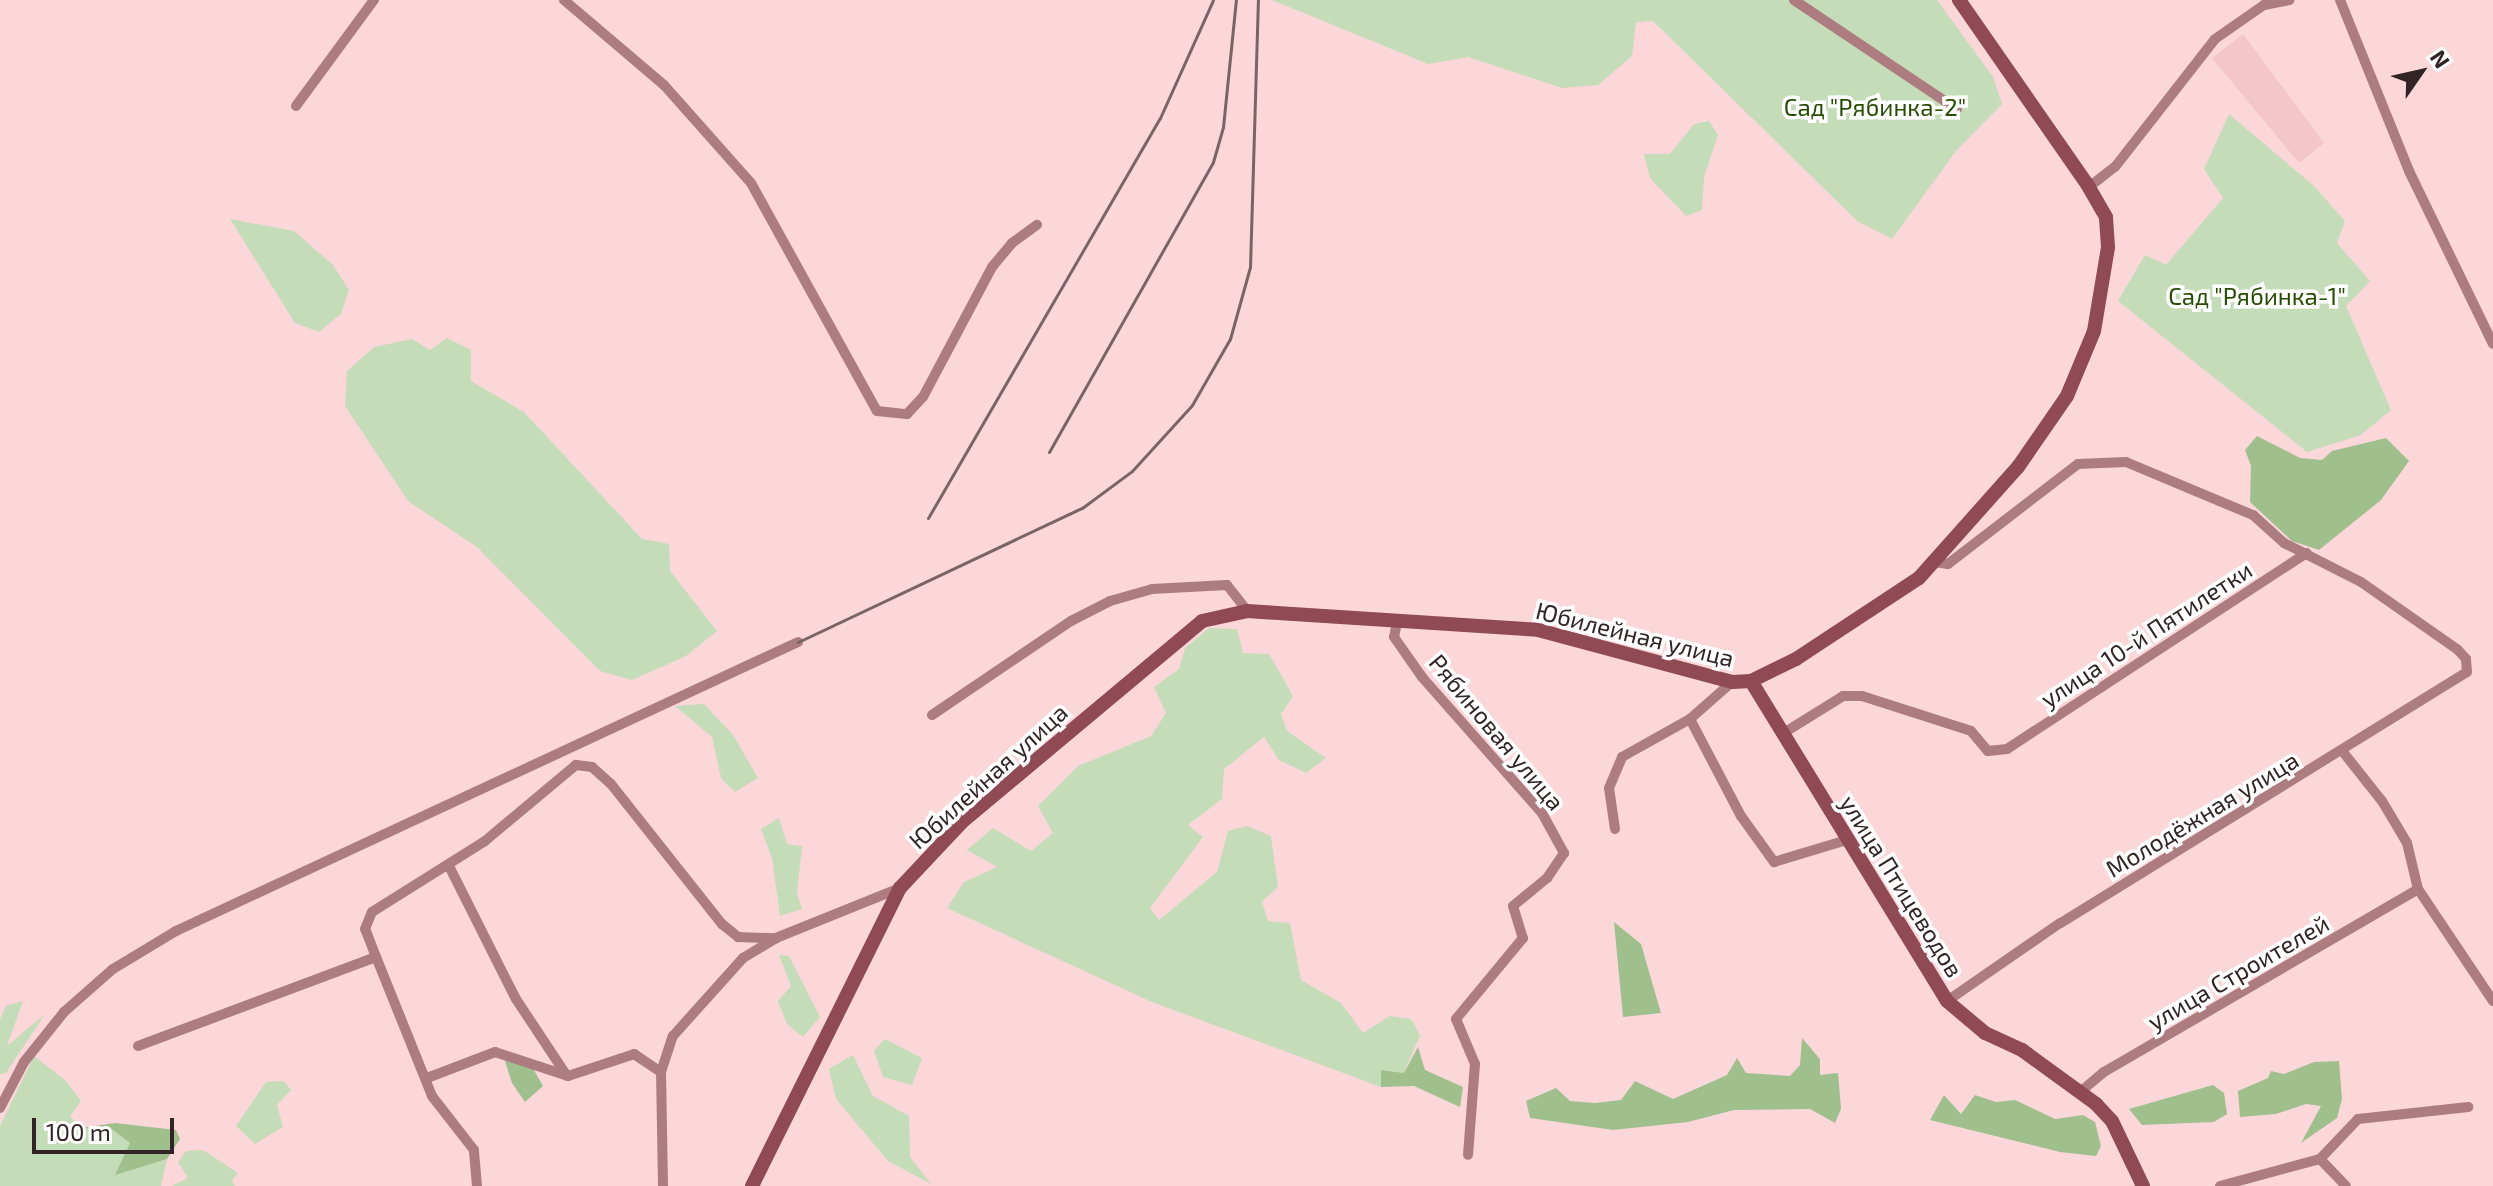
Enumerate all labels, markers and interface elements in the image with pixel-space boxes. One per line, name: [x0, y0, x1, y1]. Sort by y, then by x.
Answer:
north arrow: [2381, 32, 2461, 112]
text: N: [2426, 45, 2456, 72]
park label: Сад "Рябинка-2": [1784, 93, 1966, 121]
park label: Сад "Рябинка-1": [2168, 282, 2346, 310]
street label: улица 10-й Пятилетки: [2035, 555, 2257, 713]
street label: Юбилейная улица: [1533, 595, 1737, 673]
street label: Рябиновая улица: [1423, 648, 1571, 816]
street label: Юбилейная улица: [903, 697, 1073, 855]
street label: Молодёжная улица: [2100, 745, 2304, 883]
street label: улица Птицеводов: [1834, 790, 1970, 982]
street label: улица Строителей: [2142, 908, 2334, 1036]
scale bar: [36, 1102, 178, 1152]
text: 100 m: [46, 1117, 111, 1146]

